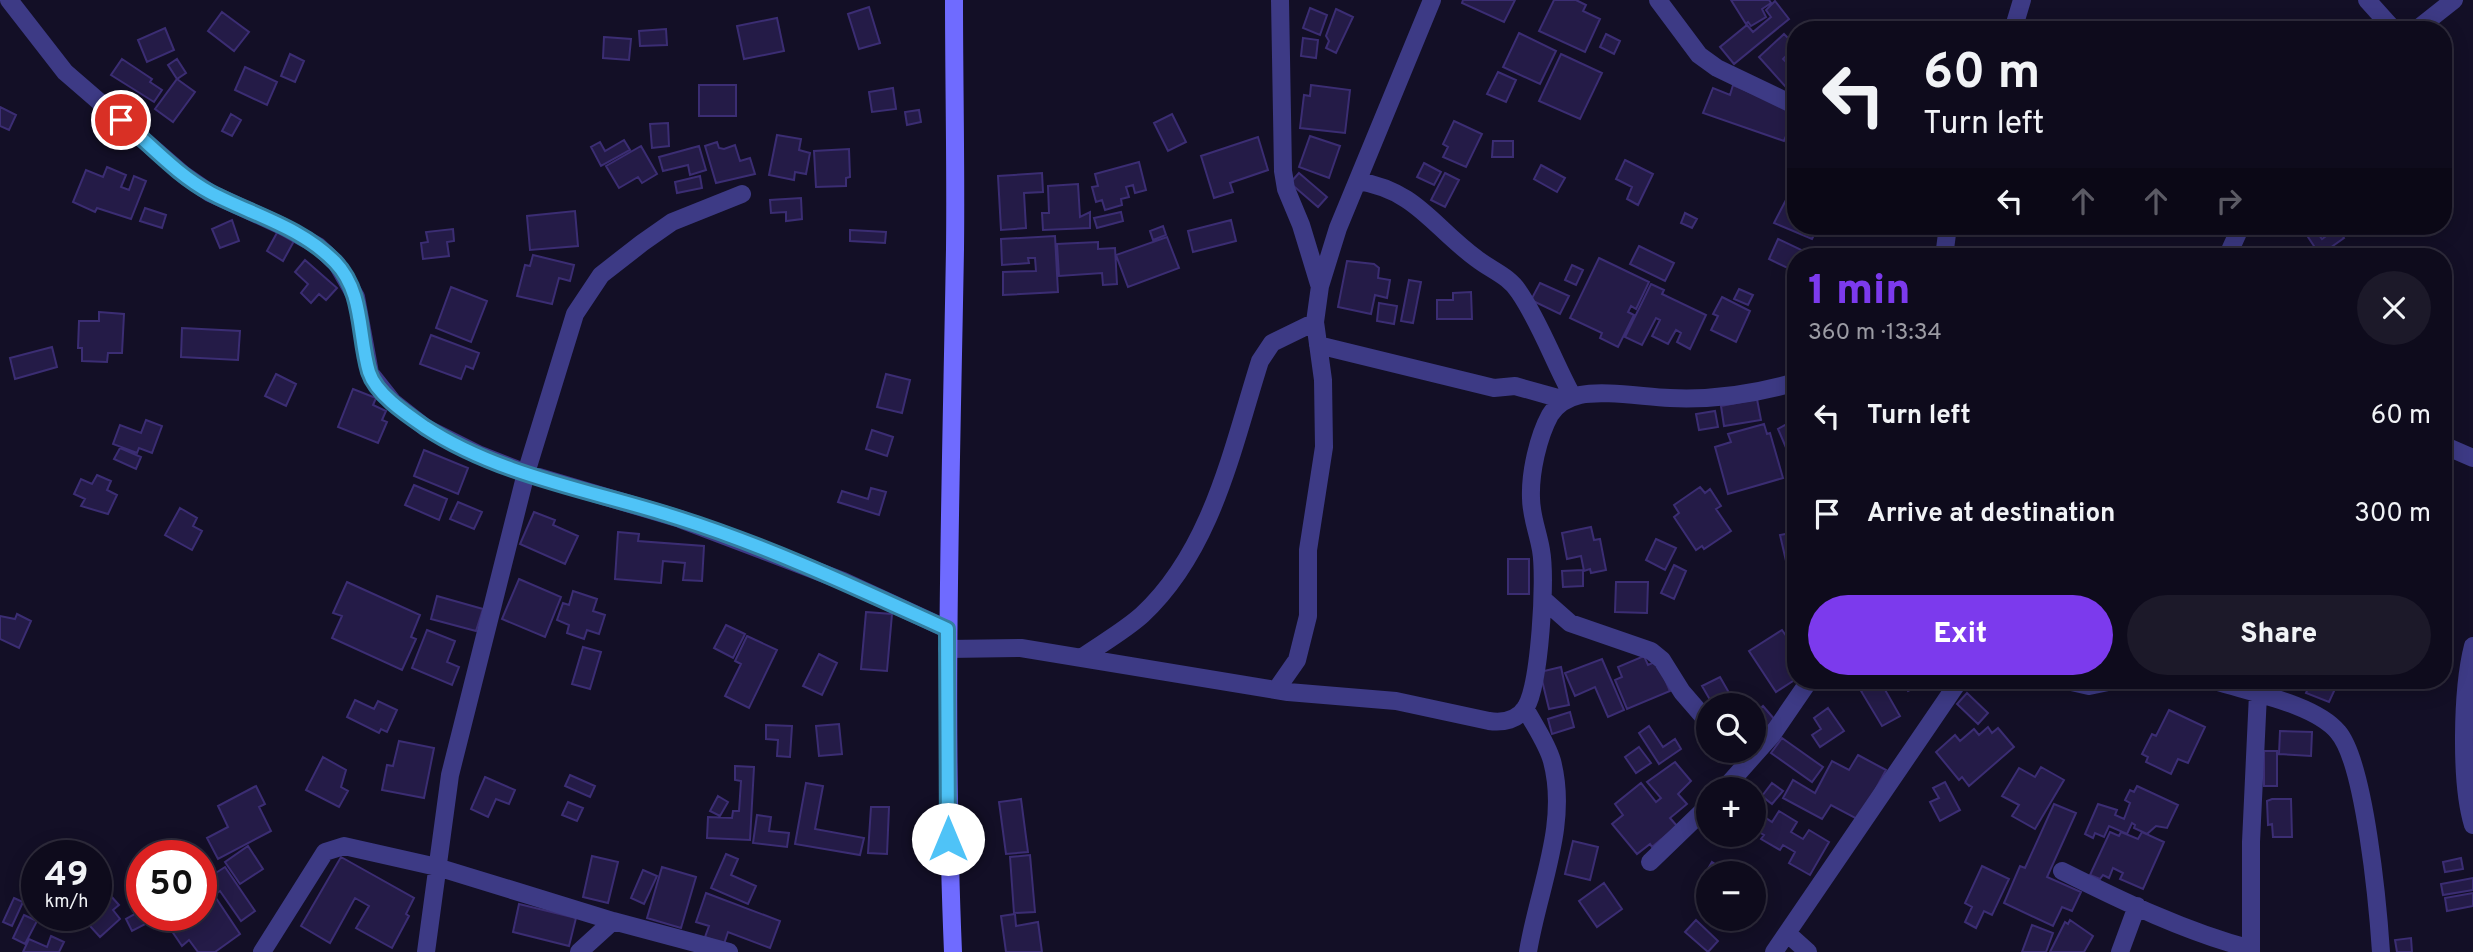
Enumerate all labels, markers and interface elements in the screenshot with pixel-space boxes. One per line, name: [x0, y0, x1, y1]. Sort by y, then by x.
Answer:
text: 60 m: [1923, 44, 2041, 106]
icon: left: [1808, 49, 1899, 140]
pin: [91, 90, 151, 150]
icon: arrive: [102, 101, 140, 139]
text: Turn left: [1923, 105, 2044, 145]
icon: left: [1991, 182, 2029, 220]
icon: ahead: [2064, 182, 2102, 220]
icon: ahead: [2137, 182, 2175, 220]
icon: right: [2210, 182, 2248, 220]
text: 1 min: [1808, 266, 1911, 319]
button: close: [2357, 271, 2431, 345]
text: 360 m · 13:34: [1808, 319, 1942, 348]
icon: left: [1808, 397, 1846, 435]
text: Turn left: [1867, 400, 1971, 433]
text: 60 m: [2371, 400, 2431, 433]
icon: arrive: [1808, 495, 1846, 533]
text: Arrive at destination: [1867, 498, 2115, 531]
text: 300 m: [2354, 498, 2431, 531]
button: Exit: [1808, 595, 2113, 675]
button: Share: [2127, 595, 2431, 675]
map controls: [1696, 693, 1766, 931]
button: search: [1696, 693, 1766, 763]
button: +: [1696, 777, 1766, 847]
position arrow: [911, 802, 985, 876]
speed limit sign: 50: [126, 840, 217, 931]
text: 49: [44, 854, 89, 898]
button: −: [1696, 861, 1766, 931]
text: km/h: [45, 891, 88, 914]

